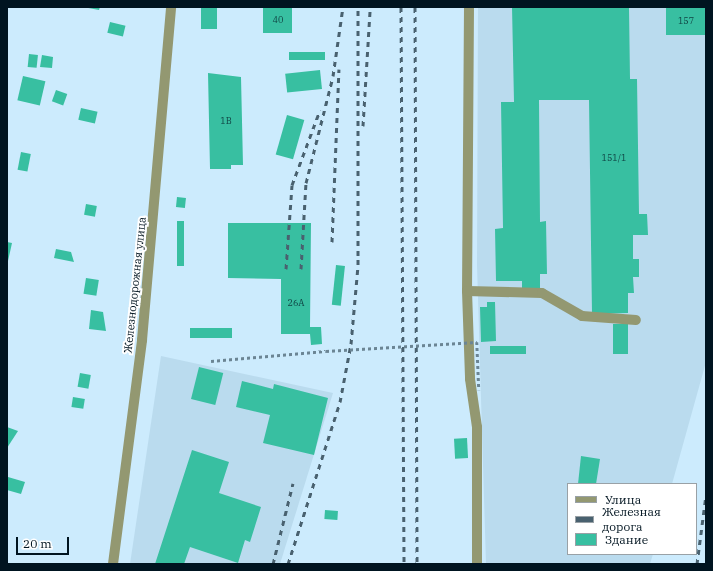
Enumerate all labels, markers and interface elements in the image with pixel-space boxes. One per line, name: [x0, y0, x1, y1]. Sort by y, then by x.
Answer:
house number: 40: [273, 15, 283, 25]
house number: 157: [678, 16, 694, 26]
house number: 1В: [220, 116, 232, 126]
house number: 151/1: [602, 153, 626, 163]
street label: Железнодорожная улица: [121, 216, 149, 354]
house number: 26А: [288, 298, 304, 308]
legend: [567, 483, 697, 555]
text: Улица: [605, 492, 641, 507]
text: Железная дорога: [602, 504, 661, 534]
scale bar: [18, 529, 71, 555]
text: Здание: [605, 532, 648, 547]
text: 20 m: [23, 536, 52, 551]

